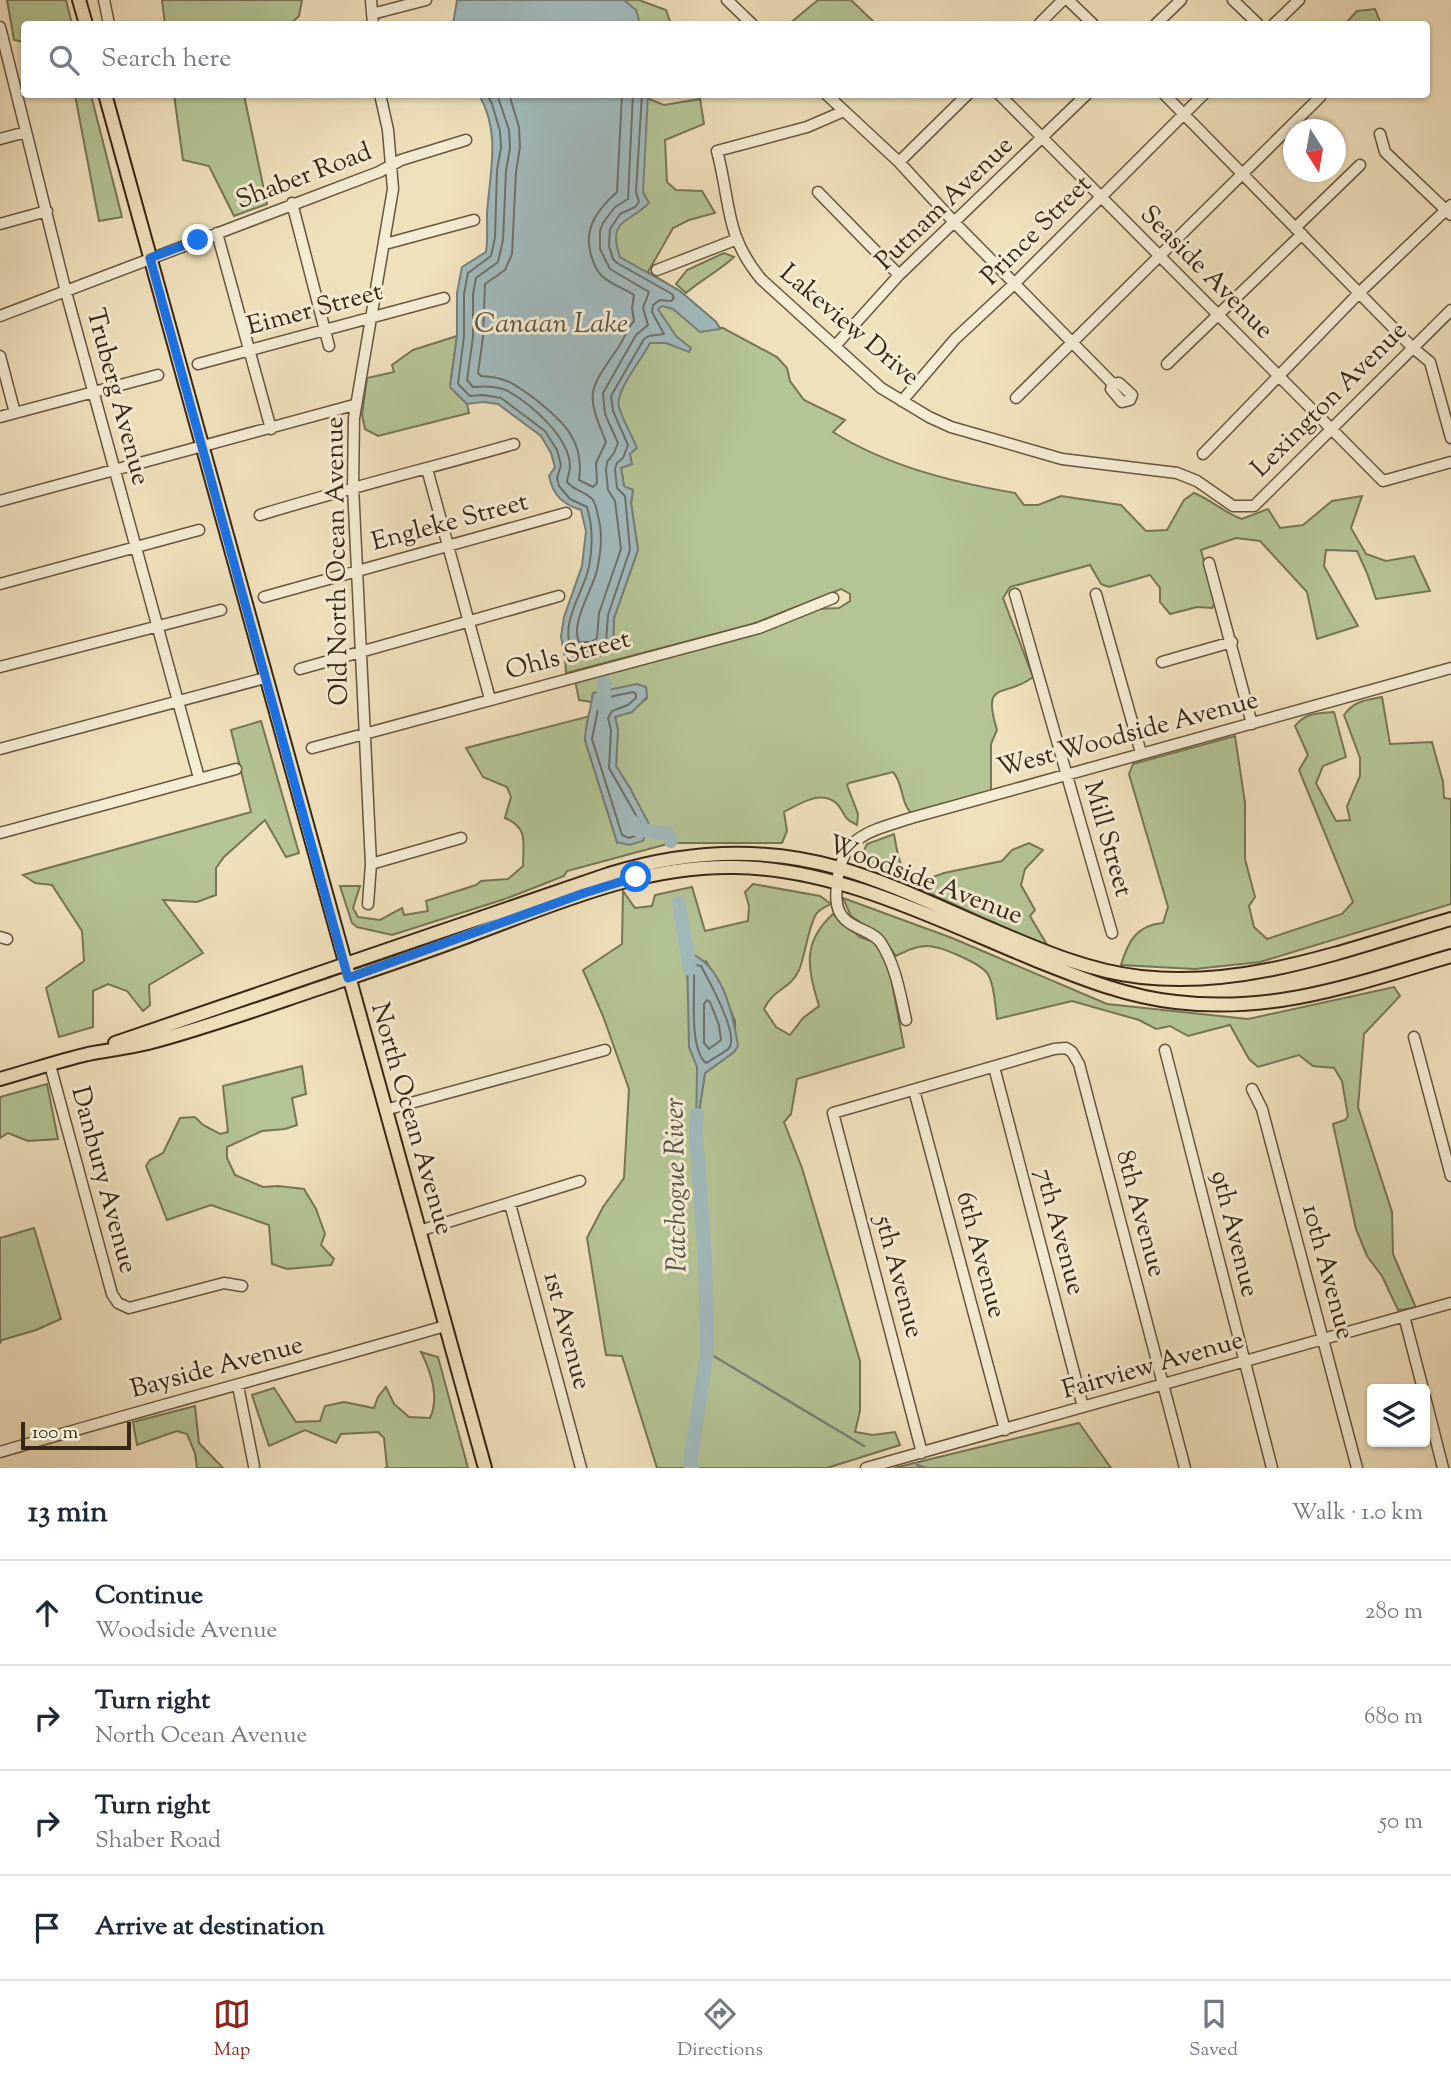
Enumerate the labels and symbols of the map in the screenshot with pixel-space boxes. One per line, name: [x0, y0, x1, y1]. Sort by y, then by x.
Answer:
north arrow: [1283, 119, 1346, 182]
street label: Putnam Avenue: [868, 128, 1022, 280]
street label: Shaber Road: [231, 134, 377, 220]
street label: Prince Street: [973, 167, 1101, 295]
street label: Seaside Avenue: [1131, 198, 1281, 348]
route end: [182, 224, 213, 255]
street label: Lakeview Drive: [771, 256, 927, 396]
street label: Eimer Street: [243, 274, 387, 346]
street label: Truberg Avenue: [76, 304, 158, 490]
water label: Canaan Lake: [474, 305, 628, 345]
street label: Lexington Avenue: [1243, 313, 1417, 487]
street label: Old North Ocean Avenue: [317, 416, 359, 706]
street label: Engleke Street: [367, 484, 533, 562]
street label: Ohls Street: [502, 622, 635, 690]
street label: West Woodside Avenue: [993, 682, 1263, 788]
street label: Mill Street: [1073, 777, 1141, 901]
street label: Woodside Avenue: [822, 827, 1028, 935]
route start: [620, 861, 651, 892]
street label: North Ocean Avenue: [360, 999, 462, 1239]
street label: Danbury Avenue: [60, 1082, 146, 1278]
water label: Patchogue River: [655, 1097, 699, 1273]
street label: 8th Avenue: [1105, 1147, 1175, 1281]
street label: 7th Avenue: [1024, 1165, 1094, 1299]
street label: 9th Avenue: [1200, 1167, 1268, 1301]
street label: 6th Avenue: [945, 1188, 1015, 1322]
street label: 10th Avenue: [1291, 1200, 1363, 1344]
street label: 5th Avenue: [863, 1210, 932, 1342]
street label: 1st Avenue: [533, 1268, 599, 1394]
street label: Fairview Avenue: [1058, 1322, 1248, 1410]
street label: Bayside Avenue: [127, 1327, 307, 1409]
scale bar: [21, 1419, 131, 1451]

